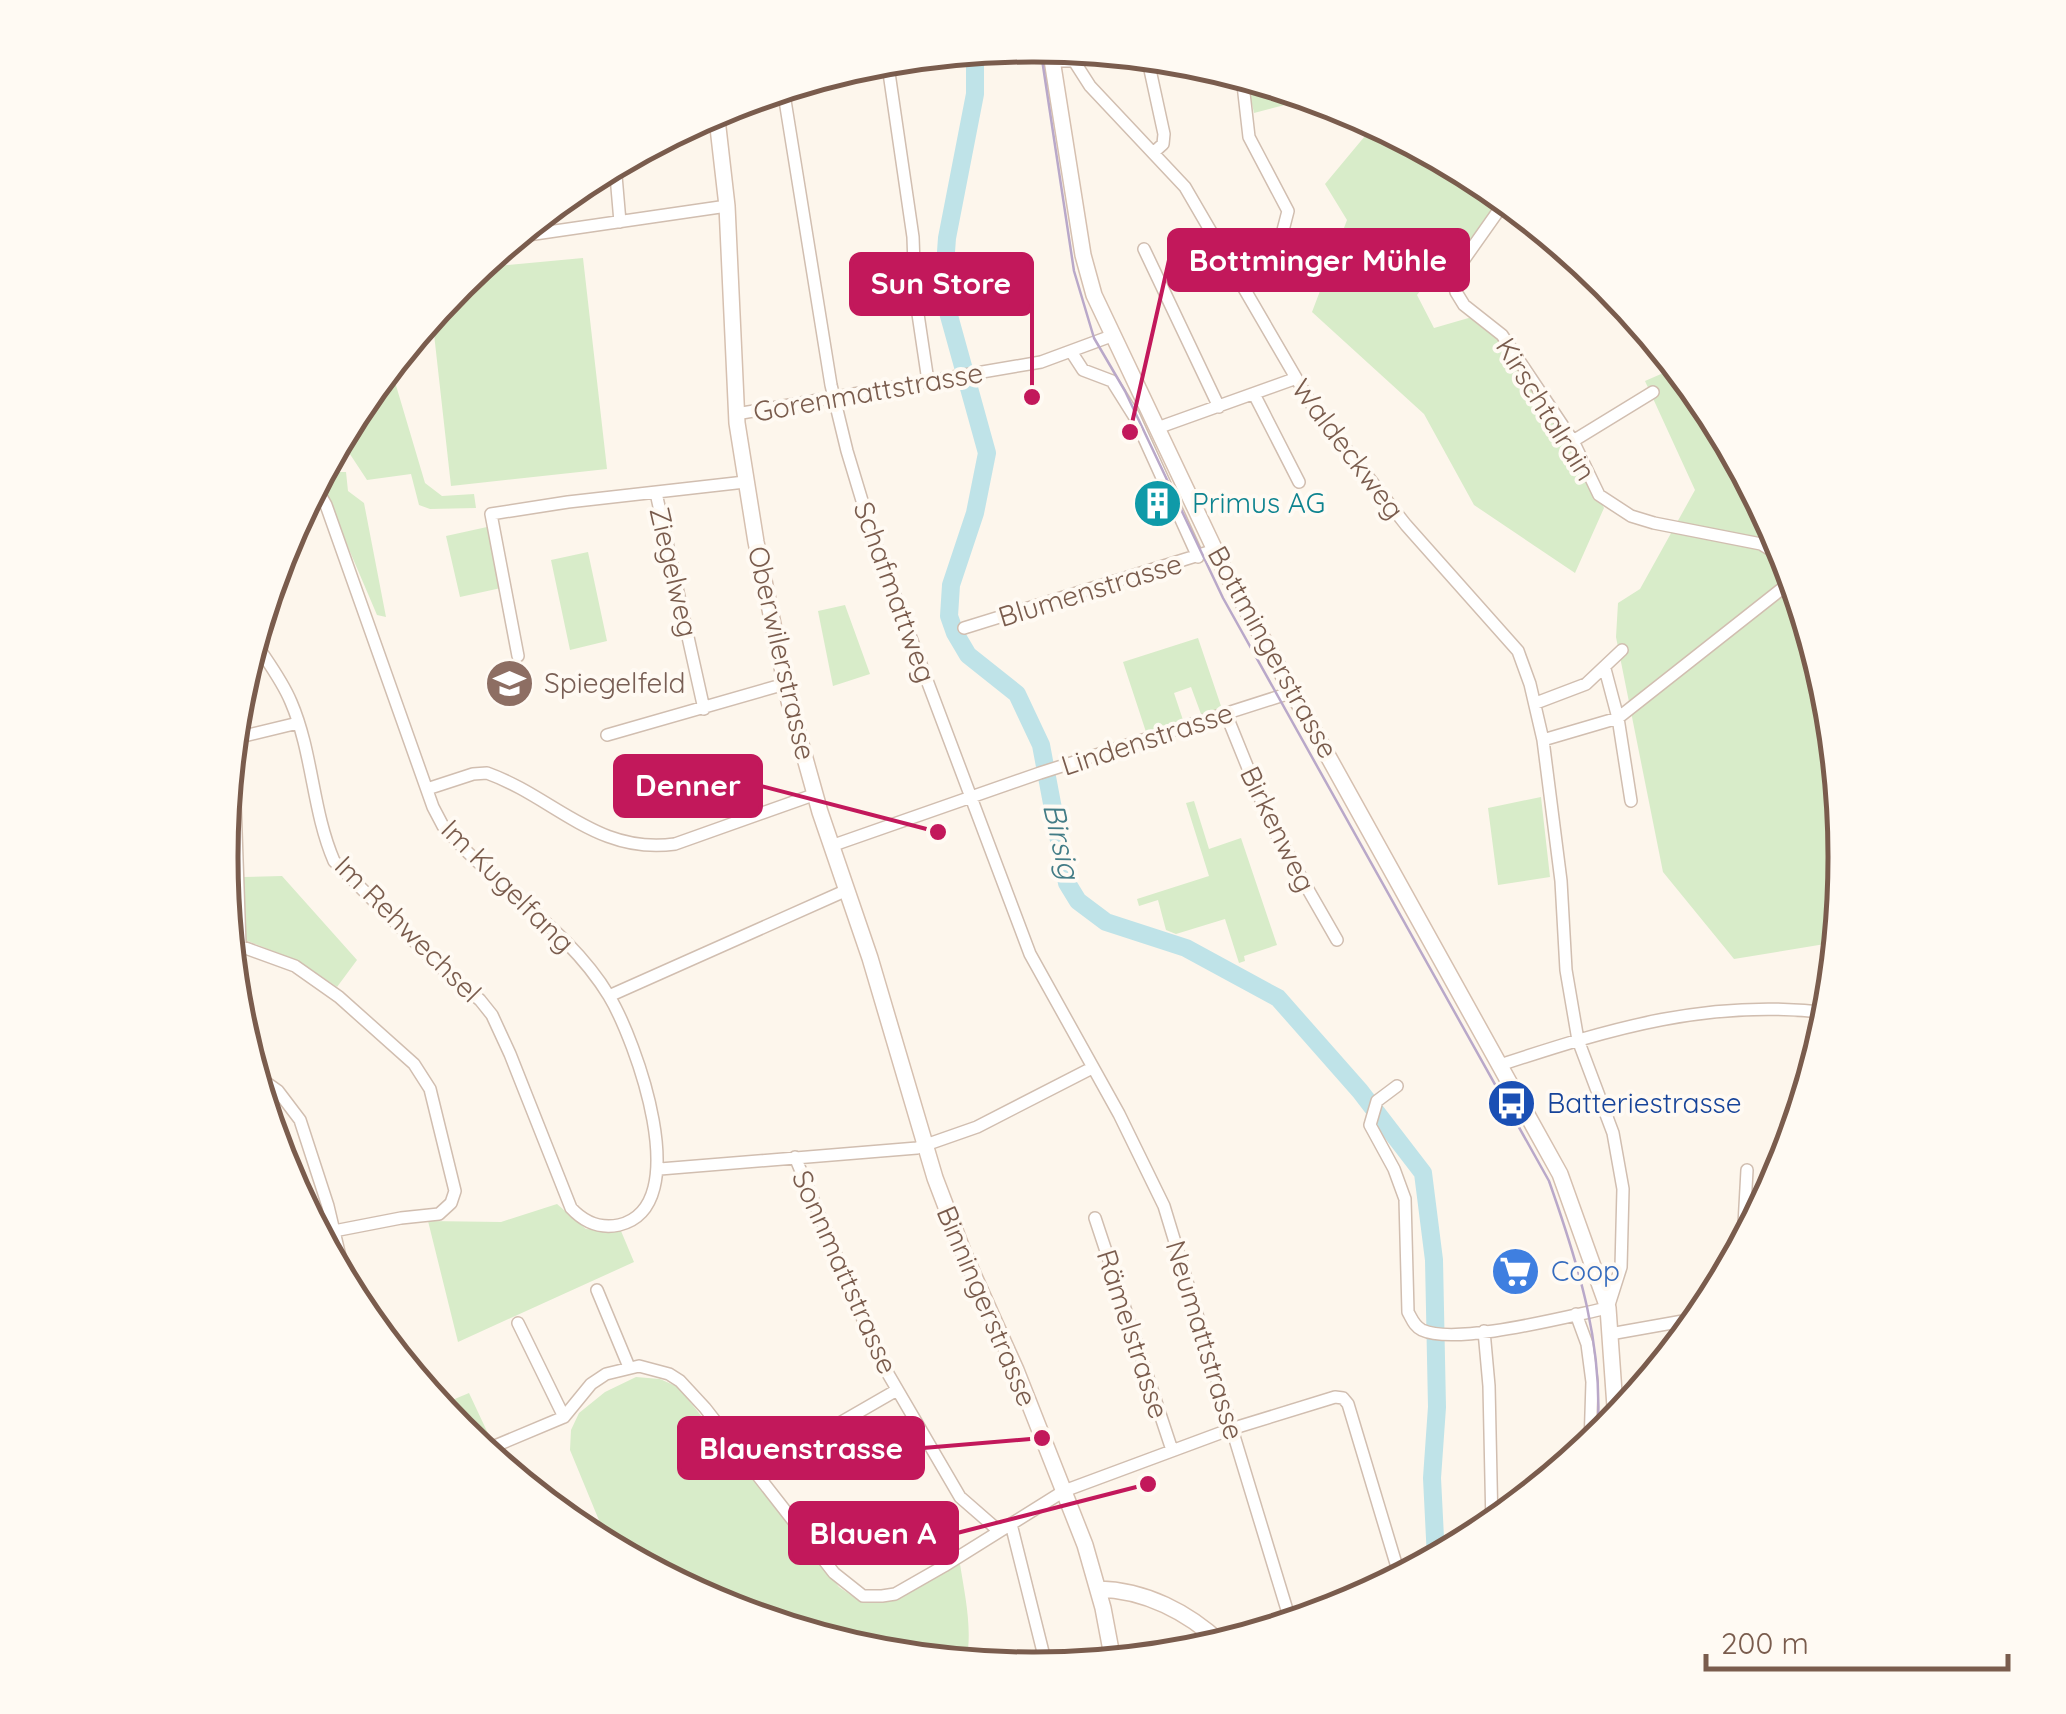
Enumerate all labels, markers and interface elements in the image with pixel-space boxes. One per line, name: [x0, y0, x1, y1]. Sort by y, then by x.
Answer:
callout: Bottminger Mühle: [1169, 230, 1468, 290]
text: Bottminger Mühle: [1189, 241, 1447, 279]
callout: Sun Store: [851, 254, 1032, 314]
text: Sun Store: [871, 264, 1011, 302]
street label: Kirschtalrain: [1489, 331, 1604, 487]
street label: Gorenmattstrasse: [750, 354, 986, 429]
street label: Waldeckweg: [1284, 372, 1412, 526]
building icon: Primus AG: [1131, 477, 1183, 529]
place label: Primus AG: [1192, 485, 1325, 520]
street label: Schafmattweg: [847, 497, 944, 687]
street label: Ziegelweg: [643, 503, 706, 640]
street label: Bottmingerstrasse: [1201, 539, 1346, 764]
street label: Oberwilerstrasse: [741, 543, 824, 763]
street label: Blumenstrasse: [994, 545, 1186, 634]
school or university icon: Spiegelfeld: [483, 657, 535, 709]
place label: Spiegelfeld: [544, 665, 686, 700]
street label: Lindenstrasse: [1057, 694, 1237, 783]
callout: Denner: [615, 756, 761, 816]
street label: Birkenweg: [1233, 760, 1324, 897]
text: Denner: [635, 766, 741, 804]
water label: Birsig: [1035, 799, 1090, 885]
street label: Im Kugelfang: [434, 812, 582, 960]
street label: Im Rehwechsel: [328, 848, 489, 1009]
bus stop icon: Batteriestrasse: [1486, 1077, 1538, 1129]
place label: Batteriestrasse: [1547, 1085, 1742, 1120]
street label: Sonnmattstrasse: [785, 1165, 906, 1379]
street label: Binningerstrasse: [929, 1200, 1045, 1411]
street label: Neumattstrasse: [1159, 1236, 1252, 1444]
street label: Rämelstrasse: [1090, 1245, 1177, 1423]
supermarket icon: Coop: [1490, 1245, 1542, 1297]
place label: Coop: [1551, 1253, 1620, 1288]
callout: Blauenstrasse: [679, 1418, 923, 1478]
text: Blauenstrasse: [699, 1429, 903, 1467]
callout: Blauen A: [790, 1503, 957, 1563]
text: Blauen A: [810, 1514, 936, 1552]
scale bar: [1706, 1609, 2008, 1671]
text: 200 m: [1721, 1624, 1809, 1662]

